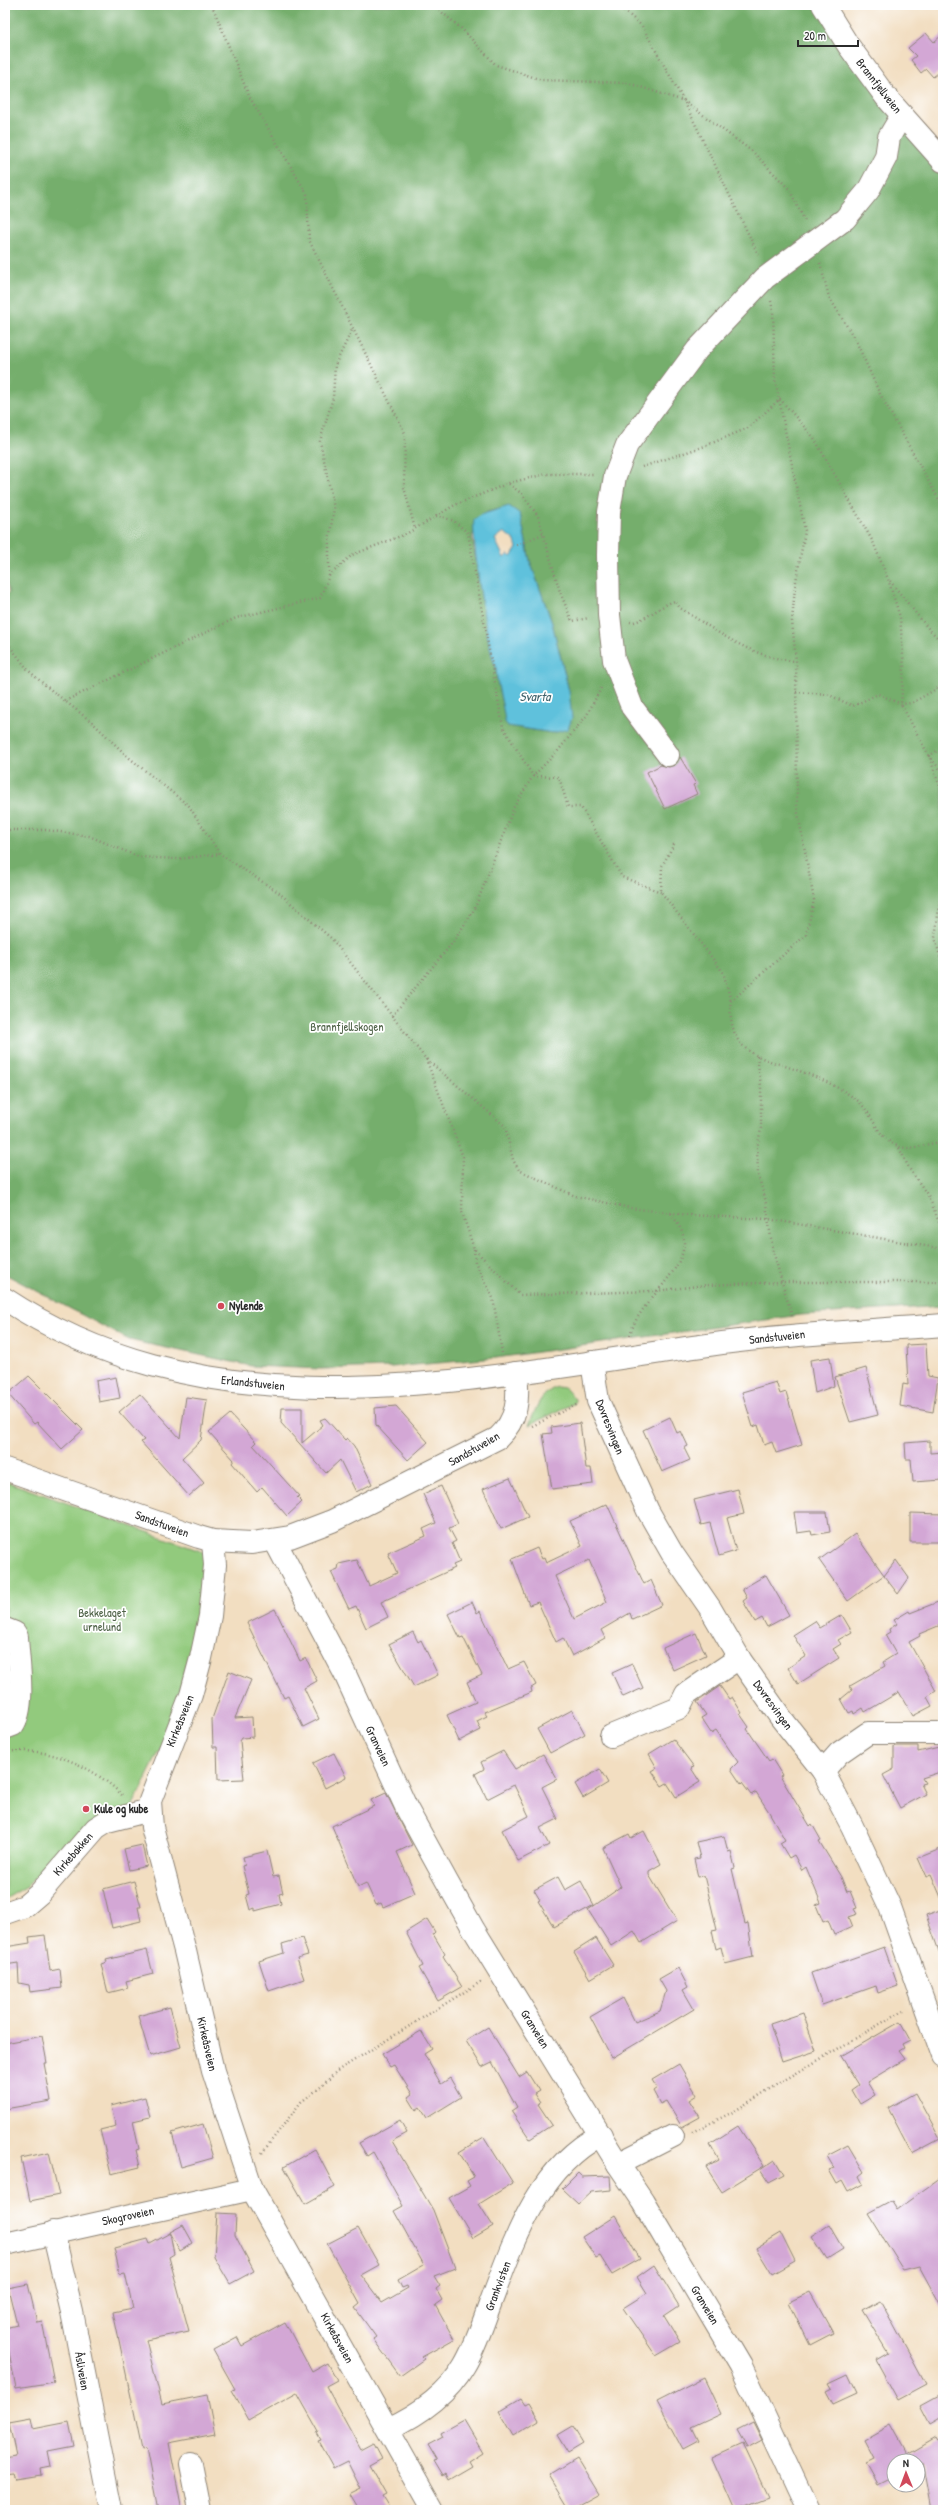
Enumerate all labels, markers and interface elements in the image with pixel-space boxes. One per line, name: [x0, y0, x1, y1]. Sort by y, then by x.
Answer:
scale bar: [798, 22, 858, 48]
text: 20 m: [804, 27, 826, 44]
street label: Brannfjellveien: [852, 55, 906, 117]
water label: Svarta: [520, 687, 552, 705]
park label: Brannfjellskogen: [310, 1018, 384, 1035]
place label: Nylende: [229, 1297, 264, 1315]
marker: Nylende: [216, 1301, 226, 1311]
street label: Sandstuveien: [748, 1325, 806, 1348]
street label: Erlandstuveien: [220, 1371, 286, 1394]
street label: Dovresvingen: [592, 1397, 629, 1457]
street label: Sandstuveien: [445, 1427, 502, 1470]
street label: Sandstuveien: [133, 1506, 192, 1541]
park label: Bekkelaget urnelund: [78, 1604, 127, 1635]
street label: Dovresvingen: [750, 1676, 797, 1733]
street label: Kirkeåsveien: [161, 1692, 198, 1750]
street label: Granveien: [362, 1723, 395, 1769]
place label: Kule og kube: [94, 1800, 148, 1818]
marker: Kule og kube: [81, 1804, 91, 1814]
street label: Kirkebakken: [49, 1828, 96, 1879]
street label: Granveien: [517, 2006, 554, 2051]
street label: Kirkeåsveien: [193, 2015, 222, 2073]
street label: Skogroveien: [100, 2202, 155, 2229]
street label: Grankvisten: [480, 2259, 515, 2313]
street label: Granveien: [687, 2282, 724, 2328]
street label: Kirkeåsveien: [317, 2310, 358, 2366]
street label: Åsliveien: [71, 2350, 94, 2392]
north arrow: [886, 2453, 926, 2493]
text: N: [903, 2456, 909, 2470]

